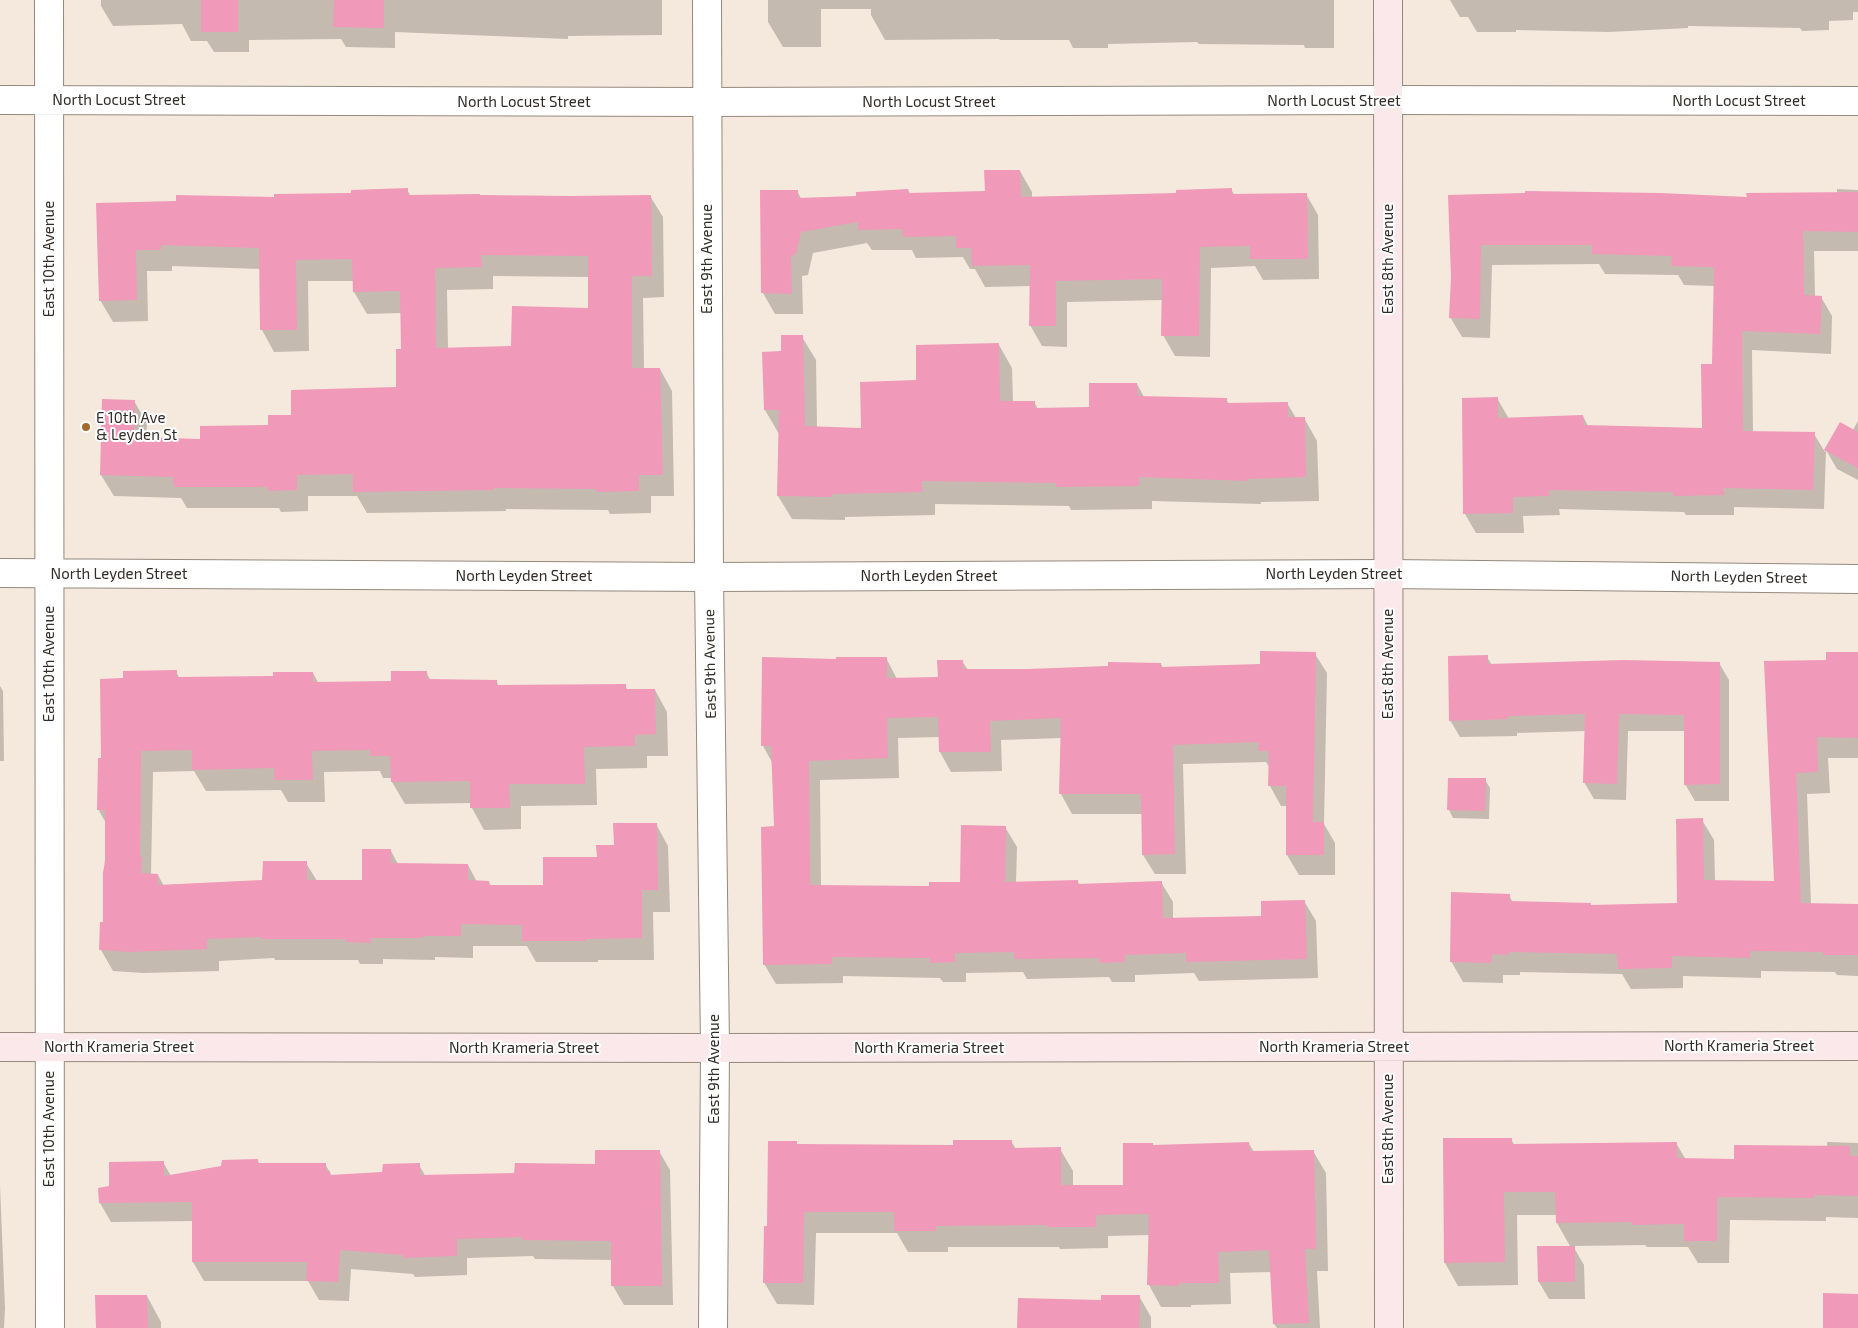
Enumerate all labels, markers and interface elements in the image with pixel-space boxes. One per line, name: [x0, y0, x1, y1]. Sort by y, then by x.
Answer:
street label: North Locust Street: [52, 91, 186, 109]
street label: North Locust Street: [1267, 92, 1401, 110]
street label: North Locust Street: [1672, 92, 1806, 110]
street label: North Locust Street: [457, 93, 591, 111]
street label: North Locust Street: [862, 93, 996, 111]
street label: East 10th Avenue: [40, 201, 58, 317]
street label: East 9th Avenue: [698, 204, 716, 314]
street label: East 8th Avenue: [1379, 204, 1397, 314]
place label: E 10th Ave & Leyden St: [96, 409, 177, 444]
marker: E 10th Ave & Leyden St: [80, 421, 92, 433]
street label: North Leyden Street: [51, 565, 187, 583]
street label: North Leyden Street: [1266, 565, 1402, 583]
street label: North Leyden Street: [456, 567, 592, 585]
street label: North Leyden Street: [861, 567, 997, 585]
street label: North Leyden Street: [1670, 567, 1808, 587]
street label: East 10th Avenue: [40, 606, 58, 722]
street label: East 9th Avenue: [700, 609, 720, 719]
street label: East 8th Avenue: [1379, 609, 1397, 719]
street label: East 9th Avenue: [705, 1014, 723, 1124]
street label: North Krameria Street: [1664, 1037, 1814, 1055]
street label: North Krameria Street: [44, 1038, 194, 1056]
street label: North Krameria Street: [1259, 1038, 1409, 1056]
street label: North Krameria Street: [449, 1039, 599, 1057]
street label: North Krameria Street: [854, 1039, 1004, 1057]
street label: East 10th Avenue: [40, 1071, 58, 1187]
street label: East 8th Avenue: [1379, 1074, 1397, 1184]

